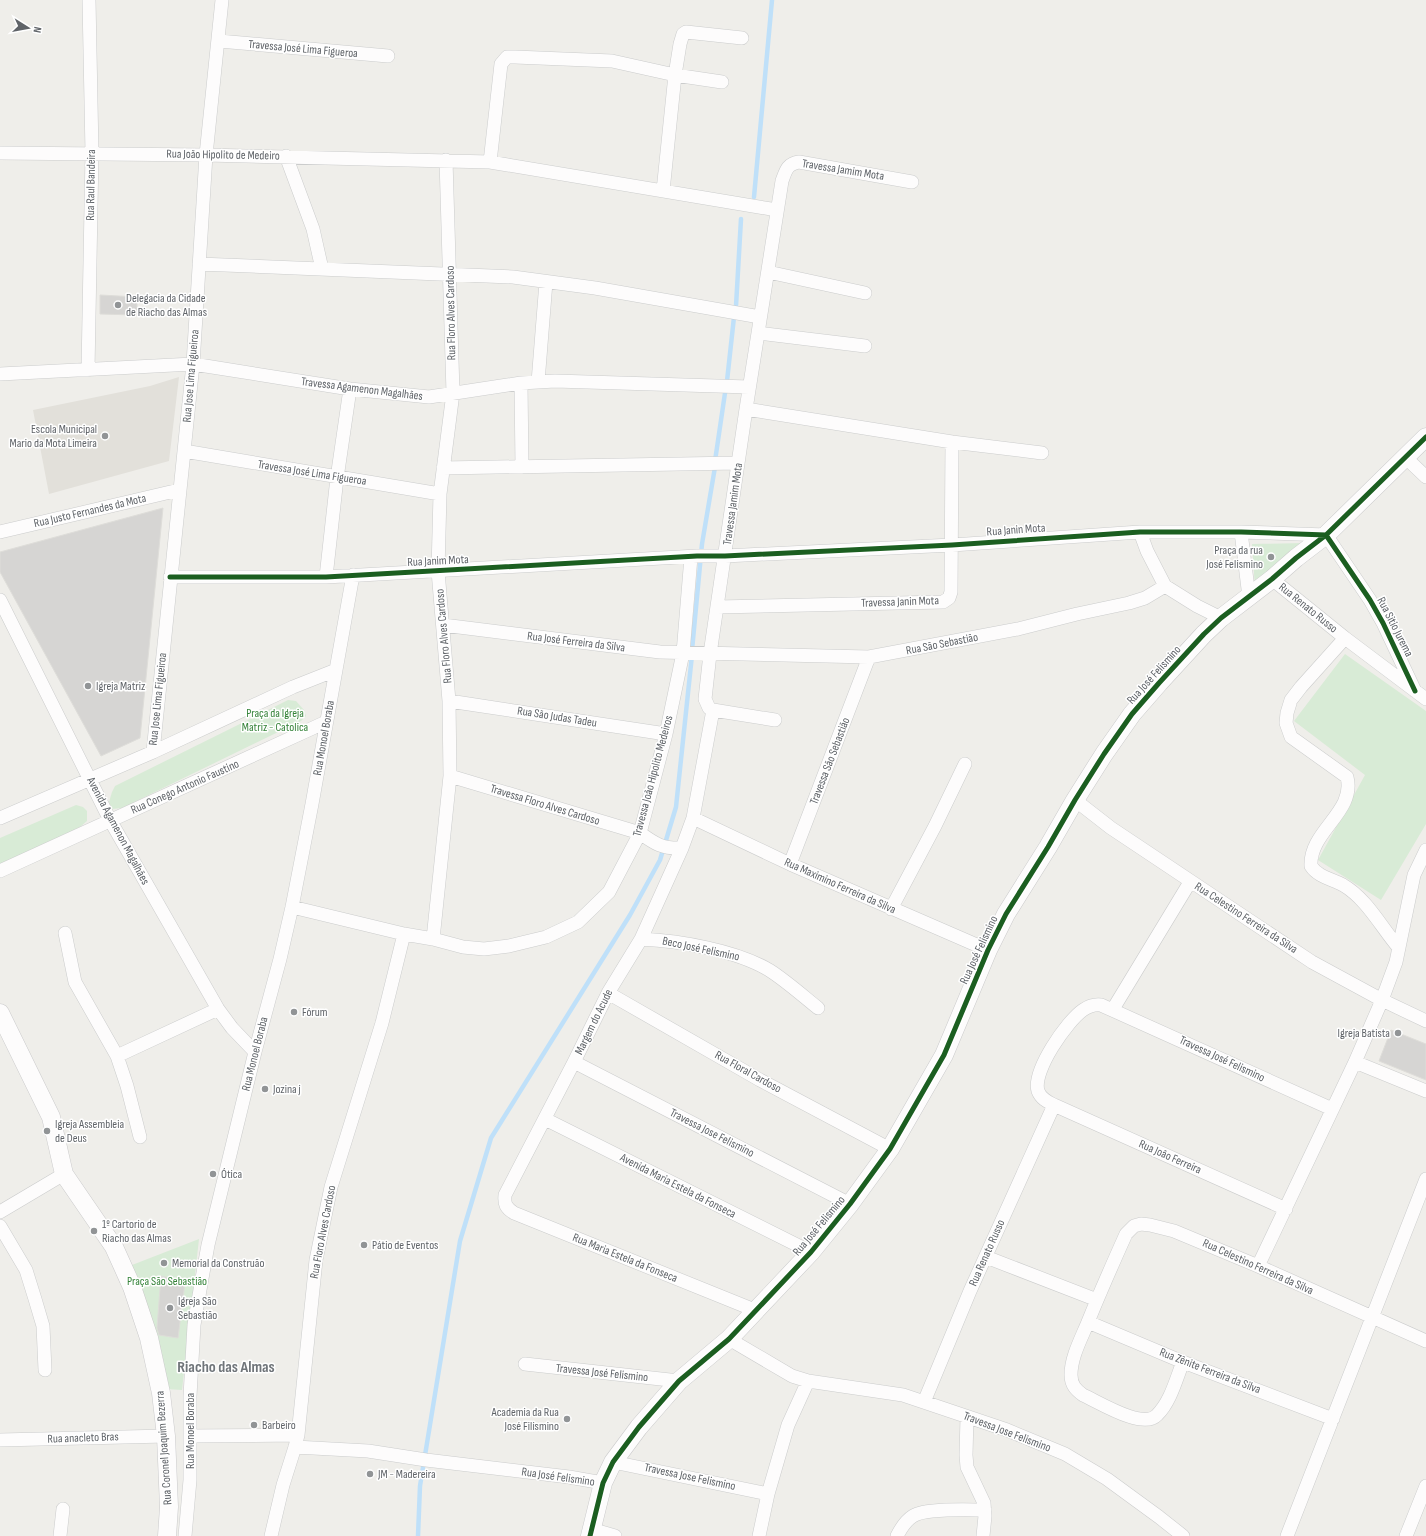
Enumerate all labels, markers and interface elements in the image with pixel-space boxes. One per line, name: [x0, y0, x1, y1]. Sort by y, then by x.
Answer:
north arrow: [8, 8, 48, 48]
text: N: [30, 26, 44, 34]
street label: Travessa José Lima Figueroa: [248, 37, 359, 61]
street label: Rua João Hipolito de Medeiro: [166, 147, 280, 163]
street label: Rua Raul Bandeira: [83, 149, 99, 221]
street label: Travessa Jamim Mota: [801, 156, 886, 184]
street label: Rua Floro Alves Cardoso: [443, 265, 459, 361]
place label: Delegacia da Cidade de Riacho das Almas: [126, 291, 207, 320]
marker: Delegacia da Cidade de Riacho das Almas: [113, 300, 123, 310]
street label: Rua Jose Lima Figueiroa: [179, 329, 203, 423]
street label: Travessa Agamenon Magalhães: [300, 374, 424, 404]
place label: Escola Municipal Mario da Mota Limeira: [10, 422, 97, 451]
marker: Escola Municipal Mario da Mota Limeira: [100, 431, 110, 441]
street label: Travessa José Lima Figueroa: [257, 457, 368, 489]
street label: Travessa Jamim Mota: [720, 461, 746, 546]
street label: Rua Justo Fernandes da Mota: [32, 491, 148, 531]
street label: Rua Janin Mota: [986, 520, 1046, 540]
place label: Praça da rua José Felismino: [1205, 543, 1263, 572]
street label: Rua Janim Mota: [407, 552, 469, 570]
marker: Praça da rua José Felismino: [1266, 552, 1276, 562]
street label: Rua Renato Russo: [1275, 580, 1341, 636]
street label: Rua Floro Alves Cardoso: [432, 588, 456, 684]
street label: Travessa Janin Mota: [861, 593, 940, 611]
street label: Rua Sitio Jurema: [1374, 595, 1417, 660]
street label: Rua José Ferreira da Silva: [526, 629, 626, 655]
street label: Rua São Sebastião: [905, 630, 979, 658]
street label: Rua José Felismino: [1124, 643, 1184, 707]
street label: Rua Jose Lima Figueiroa: [146, 652, 170, 746]
place label: Igreja Matriz: [96, 679, 146, 694]
marker: Igreja Matriz: [83, 681, 93, 691]
street label: Rua Monoel Boraba: [310, 699, 338, 777]
street label: Rua São Judas Tadeu: [516, 703, 598, 731]
park label: Praça da Igreja Matriz - Catolica: [242, 706, 309, 735]
street label: Travessa João Hipolito Medeiros: [630, 714, 676, 838]
street label: Travessa São Sebastião: [806, 715, 854, 807]
street label: Rua Conego Antonio Faustino: [128, 756, 242, 818]
street label: Avenida Agamenon Magalhães: [83, 774, 153, 887]
street label: Travessa Floro Alves Cardoso: [488, 781, 602, 829]
street label: Rua Maximino Ferreira da Silva: [782, 855, 898, 918]
street label: Rua Celestino Ferreira da Silva: [1192, 879, 1301, 957]
street label: Rua José Felismino: [957, 913, 1001, 987]
street label: Beco José Felismino: [661, 933, 741, 965]
street label: Margem do Acude: [572, 987, 616, 1057]
place label: Fórum: [302, 1005, 328, 1020]
marker: Fórum: [289, 1007, 299, 1017]
street label: Rua Monoel Boraba: [239, 1015, 272, 1093]
place label: Igreja Batista: [1338, 1026, 1390, 1041]
marker: Igreja Batista: [1393, 1028, 1403, 1038]
street label: Travessa José Felismino: [1177, 1033, 1267, 1085]
street label: Rua Floral Cardoso: [712, 1048, 784, 1096]
place label: Jozina j: [272, 1082, 301, 1097]
marker: Jozina j: [260, 1084, 270, 1094]
street label: Travessa Jose Felismino: [667, 1105, 757, 1161]
place label: Igreja Assembleia de Deus: [55, 1117, 124, 1146]
marker: Igreja Assembleia de Deus: [42, 1126, 52, 1136]
street label: Rua João Ferreira: [1136, 1137, 1204, 1178]
street label: Avenida Maria Estela da Fonseca: [617, 1150, 739, 1222]
place label: Ótica: [221, 1167, 242, 1182]
marker: Ótica: [208, 1169, 218, 1179]
street label: Rua Floro Alves Cardoso: [307, 1184, 339, 1280]
street label: Rua José Felismino: [790, 1193, 848, 1259]
place label: 1º Cartorio de Riacho das Almas: [102, 1217, 171, 1246]
street label: Rua Renato Russo: [966, 1217, 1008, 1289]
marker: 1º Cartorio de Riacho das Almas: [89, 1226, 99, 1236]
street label: Rua Maria Estela da Fonseca: [570, 1230, 680, 1286]
street label: Rua Celestino Ferreira da Silva: [1200, 1236, 1316, 1298]
place label: Pátio de Eventos: [372, 1238, 438, 1253]
marker: Pátio de Eventos: [359, 1240, 369, 1250]
place label: Memorial da Construão: [172, 1256, 264, 1271]
marker: Memorial da Construão: [159, 1258, 169, 1268]
park label: Praça São Sebastião: [127, 1274, 207, 1289]
place label: Igreja São Sebastião: [178, 1294, 217, 1323]
marker: Igreja São Sebastião: [165, 1303, 175, 1313]
street label: Rua Zênite Ferreira da Silva: [1157, 1345, 1263, 1397]
district label: Riacho das Almas: [177, 1358, 275, 1377]
street label: Travessa José Felismino: [555, 1361, 649, 1385]
street label: Rua Coronel Joaquim Bezerra: [153, 1390, 175, 1506]
street label: Rua Monoel Boraba: [183, 1393, 198, 1469]
place label: Academia da Rua José Filismino: [490, 1405, 559, 1434]
street label: Travessa Jose Felismino: [961, 1408, 1053, 1456]
marker: Academia da Rua José Filismino: [562, 1414, 572, 1424]
place label: Barbeiro: [262, 1418, 296, 1433]
marker: Barbeiro: [249, 1420, 259, 1430]
street label: Rua anacleto Bras: [47, 1429, 119, 1447]
street label: Travessa Jose Felismino: [643, 1460, 737, 1494]
street label: Rua José Felismino: [520, 1464, 596, 1490]
place label: JM - Madereira: [377, 1467, 436, 1482]
marker: JM - Madereira: [365, 1469, 375, 1479]

